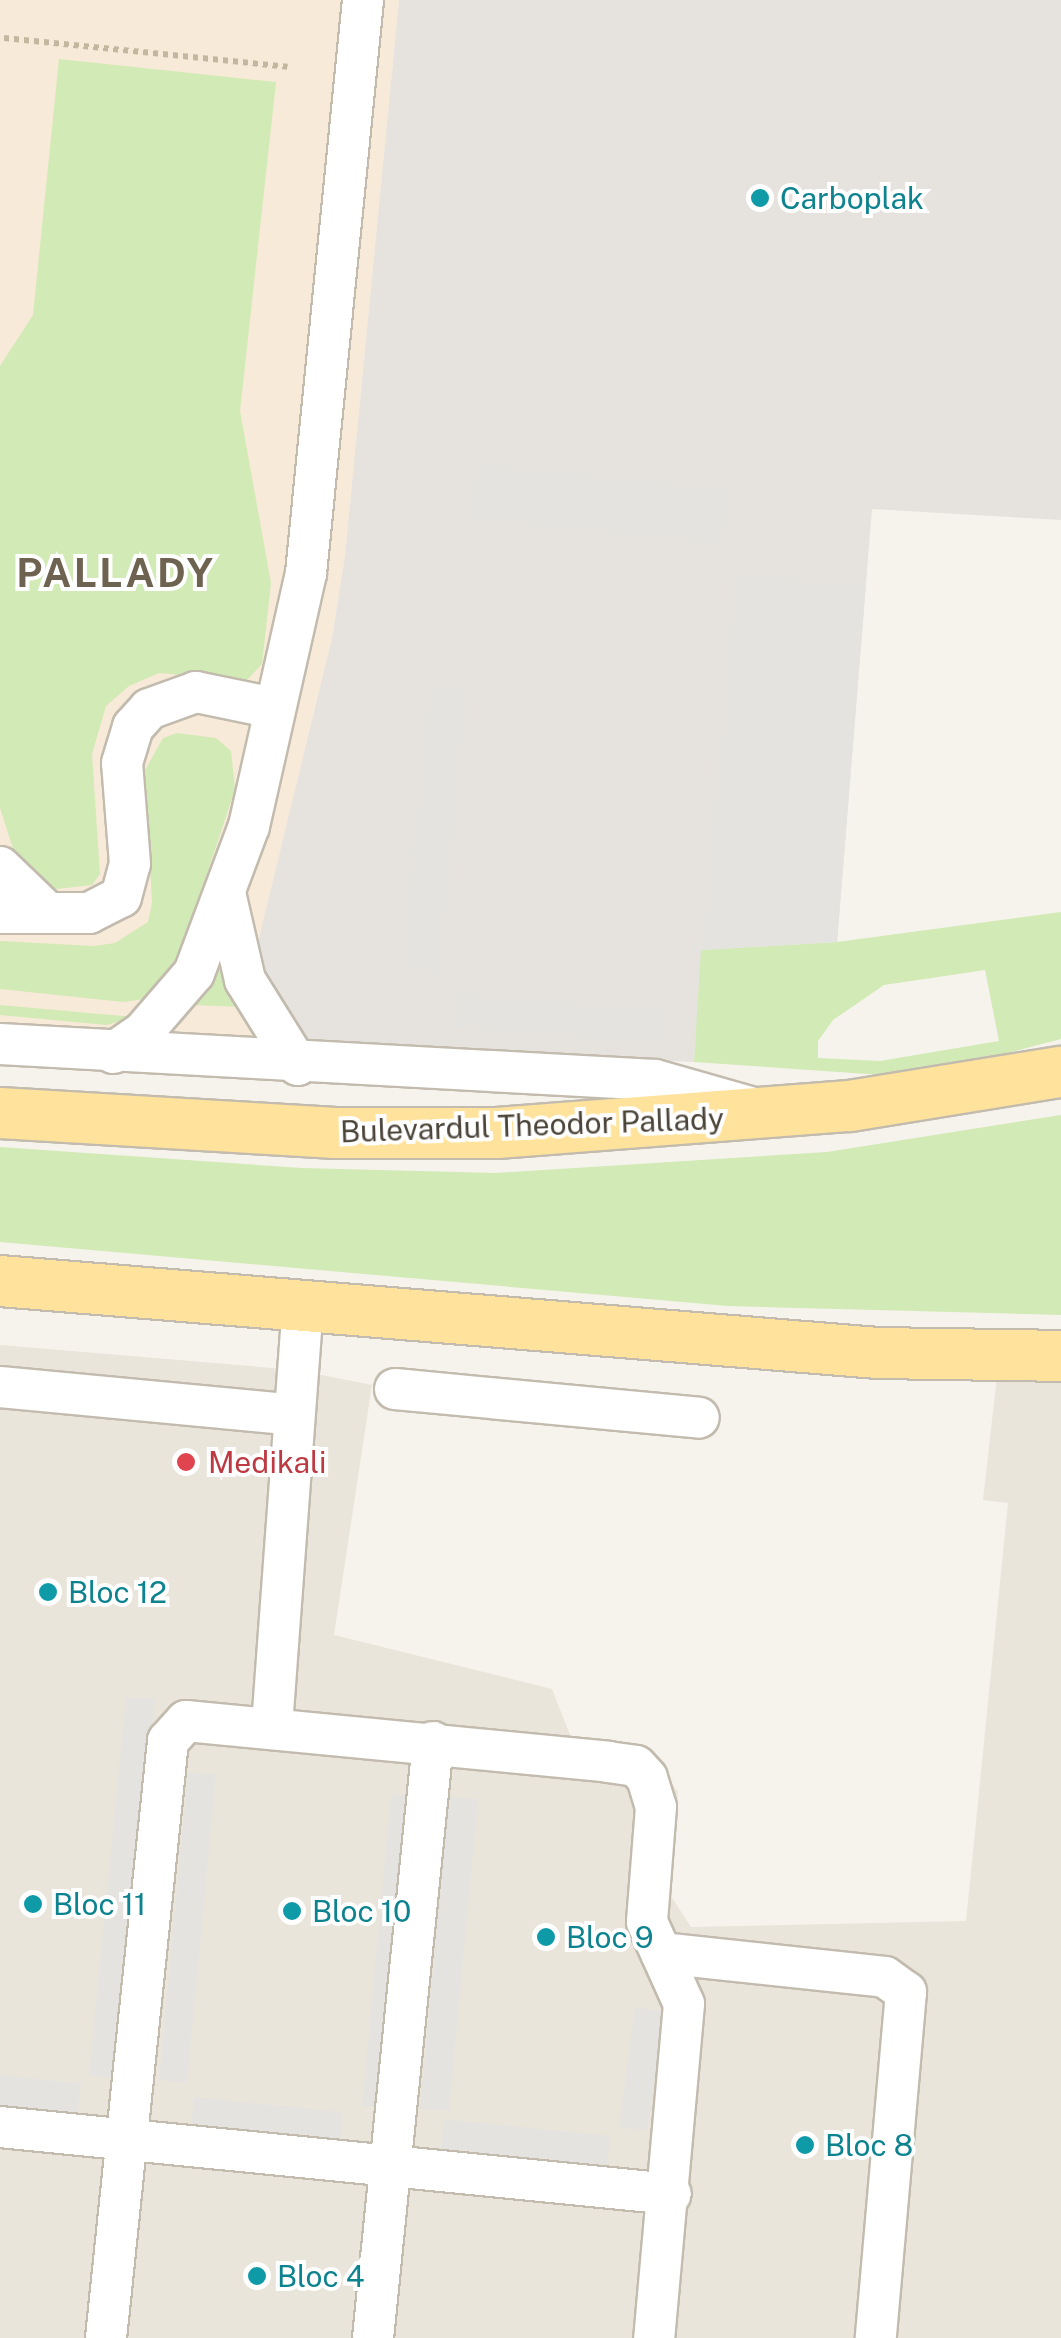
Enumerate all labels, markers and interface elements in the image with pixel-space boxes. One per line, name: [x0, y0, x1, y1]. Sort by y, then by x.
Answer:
place label: Carboplak: [780, 180, 924, 216]
marker: Carboplak: [749, 187, 771, 209]
district label: PALLADY: [16, 549, 216, 597]
street label: Bulevardul Theodor Pallady: [340, 1100, 724, 1150]
place label: Medikali: [208, 1444, 326, 1480]
marker: Medikali: [173, 1449, 199, 1475]
place label: Bloc 12: [68, 1574, 167, 1610]
marker: Bloc 12: [37, 1581, 59, 1603]
place label: Bloc 11: [53, 1886, 146, 1922]
marker: Bloc 11: [22, 1893, 44, 1915]
place label: Bloc 10: [312, 1893, 412, 1929]
marker: Bloc 10: [281, 1900, 303, 1922]
place label: Bloc 9: [566, 1919, 654, 1955]
marker: Bloc 9: [535, 1926, 557, 1948]
place label: Bloc 8: [825, 2127, 913, 2163]
marker: Bloc 8: [794, 2134, 816, 2156]
place label: Bloc 4: [277, 2258, 365, 2294]
marker: Bloc 4: [246, 2265, 268, 2287]

